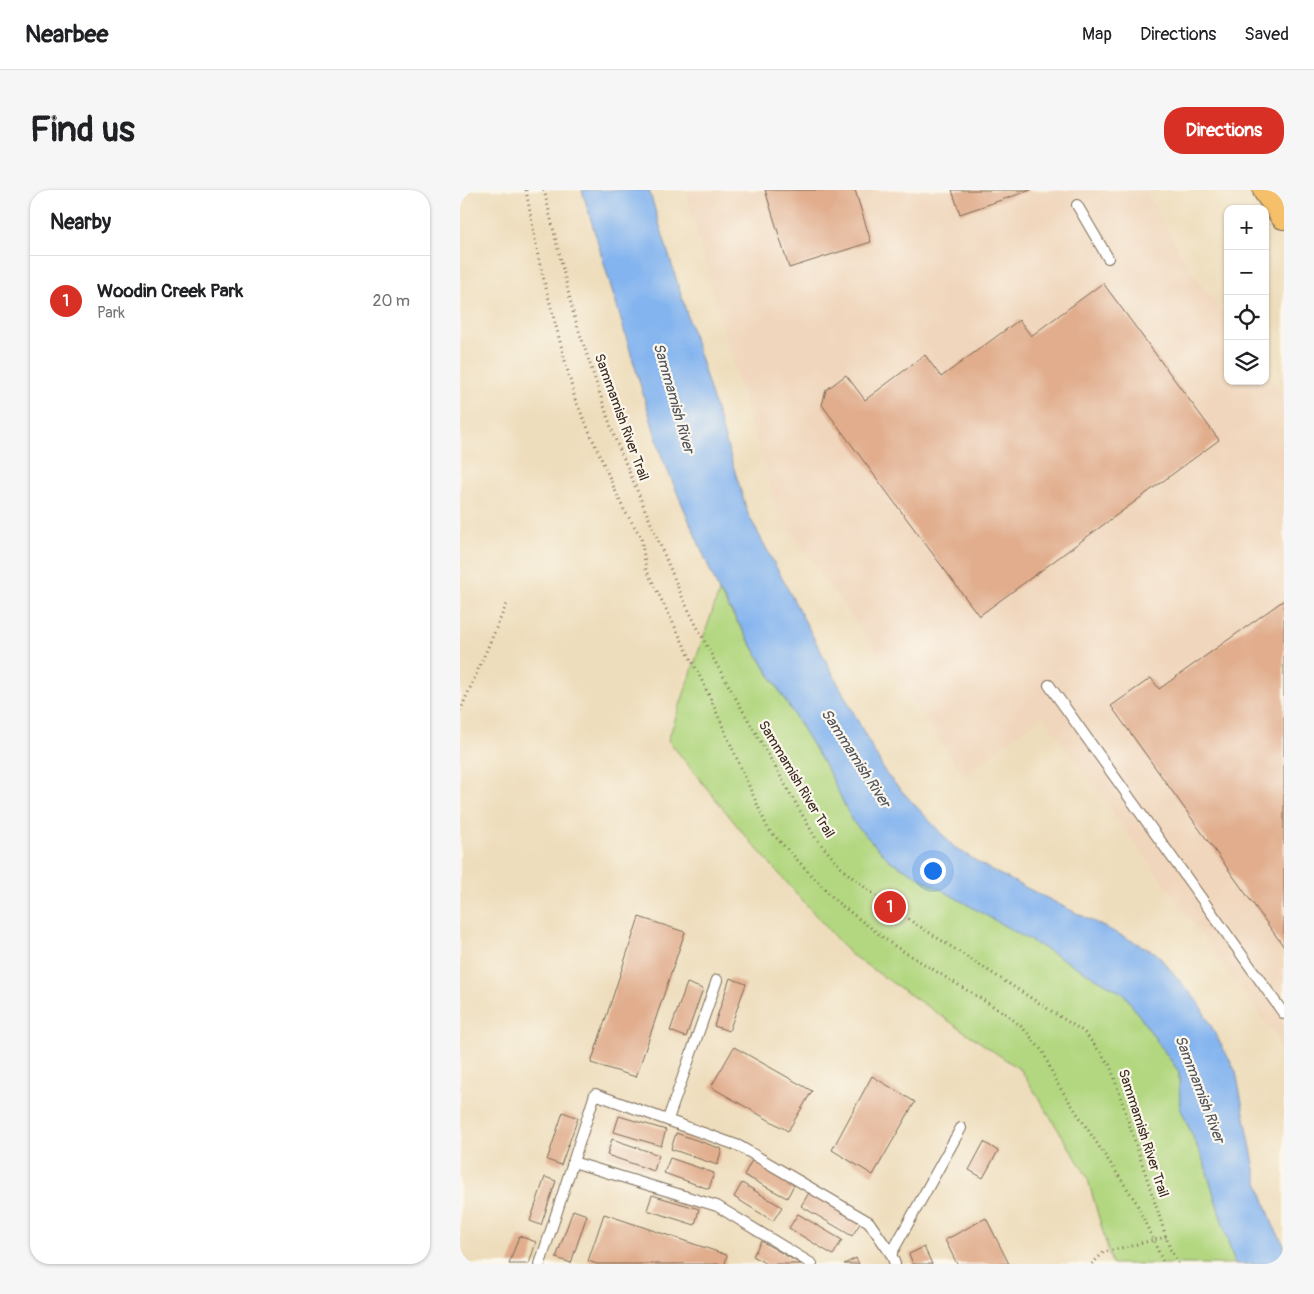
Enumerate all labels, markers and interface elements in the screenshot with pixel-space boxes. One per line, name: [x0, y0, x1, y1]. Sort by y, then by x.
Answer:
text: Nearbee: [25, 20, 108, 49]
text: Map: [1082, 23, 1112, 46]
text: Directions: [1140, 23, 1216, 46]
text: Saved: [1244, 23, 1289, 46]
button: Directions: [1164, 107, 1284, 154]
text: Find us: [30, 108, 135, 152]
map controls: [1224, 205, 1269, 385]
button: +: [1224, 205, 1269, 250]
text: Nearby: [50, 209, 111, 236]
button: −: [1224, 250, 1269, 295]
text: Woodin Creek Park: [97, 279, 243, 303]
text: 1: [63, 291, 69, 311]
text: 20 m: [372, 291, 410, 311]
button: locate: [1224, 295, 1269, 340]
text: Park: [97, 303, 125, 323]
button: layers: [1224, 340, 1269, 385]
water label: Sammamish River: [649, 341, 699, 457]
street label: Sammamish River Trail: [591, 351, 652, 483]
water label: Sammamish River: [817, 705, 895, 812]
street label: Sammamish River Trail: [755, 718, 838, 841]
your location: [920, 858, 946, 884]
pin: 1: [874, 888, 906, 926]
water label: Sammamish River: [1170, 1033, 1229, 1147]
street label: Sammamish River Trail: [1115, 1067, 1172, 1199]

